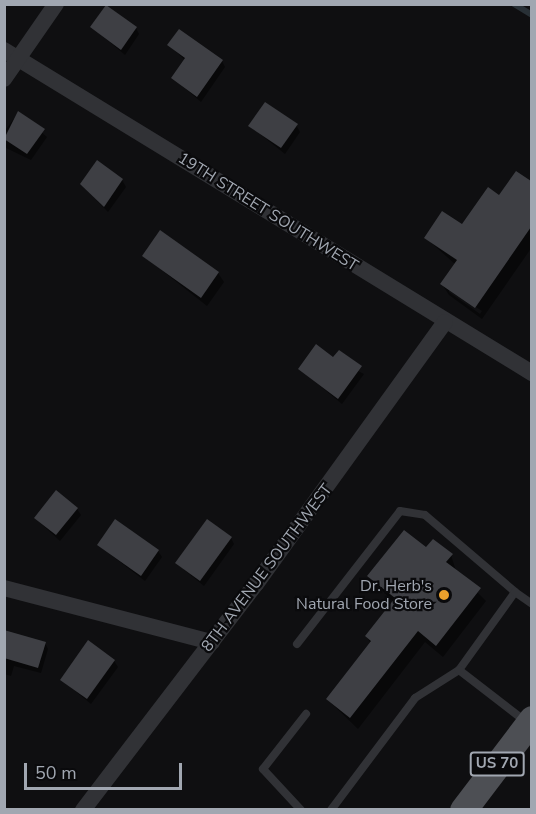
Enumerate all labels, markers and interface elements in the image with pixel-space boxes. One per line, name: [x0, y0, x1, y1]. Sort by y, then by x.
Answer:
street label: 19TH STREET SOUTHWEST: [174, 149, 362, 275]
street label: 8TH AVENUE SOUTHWEST: [198, 480, 336, 656]
place label: Dr. Herb's Natural Food Store: [296, 576, 432, 614]
marker: Dr. Herb's Natural Food Store: [437, 588, 451, 602]
scale bar: [27, 751, 184, 789]
road number: US 70: [468, 752, 526, 776]
text: 50 m: [35, 761, 77, 785]

